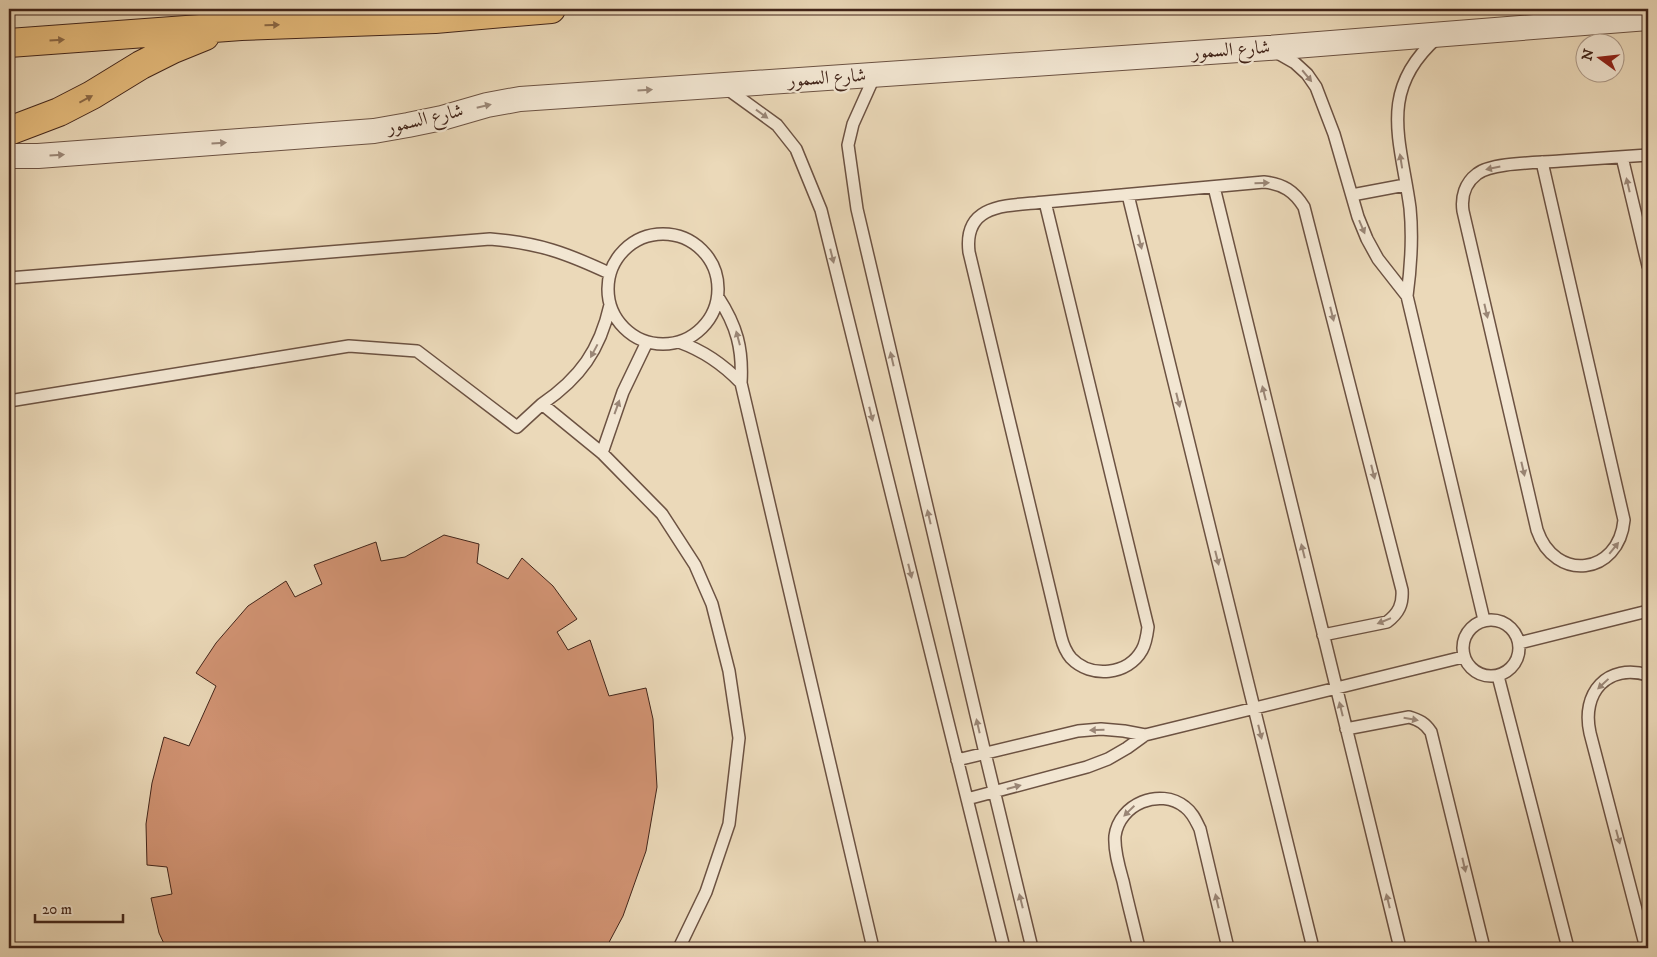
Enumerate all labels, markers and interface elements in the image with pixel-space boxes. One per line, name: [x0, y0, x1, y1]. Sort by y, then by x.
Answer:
one-way arrow: [264, 20, 280, 28]
north arrow: [1574, 32, 1624, 82]
one-way arrow: [50, 35, 66, 43]
street label: شارع السمور: [1189, 36, 1271, 67]
text: N: [1578, 47, 1599, 63]
street label: شارع السمور: [785, 64, 867, 95]
one-way arrow: [1301, 69, 1312, 82]
one-way arrow: [637, 86, 653, 94]
one-way arrow: [79, 94, 92, 103]
street label: شارع السمور: [382, 99, 466, 142]
one-way arrow: [476, 102, 491, 110]
one-way arrow: [755, 109, 769, 119]
one-way arrow: [212, 139, 228, 147]
one-way arrow: [50, 151, 66, 159]
one-way arrow: [1397, 152, 1405, 168]
one-way arrow: [1485, 164, 1501, 172]
one-way arrow: [1624, 178, 1632, 193]
one-way arrow: [1255, 179, 1271, 187]
one-way arrow: [1359, 220, 1367, 234]
one-way arrow: [1136, 234, 1144, 249]
one-way arrow: [829, 248, 837, 263]
one-way arrow: [1482, 303, 1490, 319]
one-way arrow: [1329, 307, 1337, 322]
one-way arrow: [734, 330, 742, 345]
one-way arrow: [590, 344, 598, 358]
one-way arrow: [888, 351, 896, 366]
one-way arrow: [1260, 386, 1268, 401]
one-way arrow: [1174, 392, 1182, 407]
one-way arrow: [613, 399, 621, 414]
one-way arrow: [868, 406, 876, 421]
one-way arrow: [1519, 462, 1527, 477]
one-way arrow: [1369, 464, 1377, 479]
one-way arrow: [925, 509, 933, 524]
one-way arrow: [1608, 542, 1619, 555]
one-way arrow: [1299, 544, 1307, 559]
one-way arrow: [1213, 550, 1221, 565]
one-way arrow: [906, 564, 914, 579]
one-way arrow: [1377, 618, 1391, 626]
one-way arrow: [1597, 678, 1610, 689]
one-way arrow: [1337, 702, 1345, 717]
one-way arrow: [1403, 715, 1419, 723]
one-way arrow: [974, 718, 982, 734]
one-way arrow: [1256, 725, 1264, 740]
one-way arrow: [1089, 726, 1105, 734]
one-way arrow: [1006, 782, 1021, 790]
one-way arrow: [1123, 805, 1135, 817]
one-way arrow: [1614, 830, 1622, 845]
one-way arrow: [1460, 857, 1468, 872]
scale bar: [35, 892, 122, 924]
one-way arrow: [1017, 893, 1025, 908]
one-way arrow: [1213, 893, 1221, 908]
one-way arrow: [1384, 893, 1392, 908]
text: 20 m: [42, 900, 72, 919]

